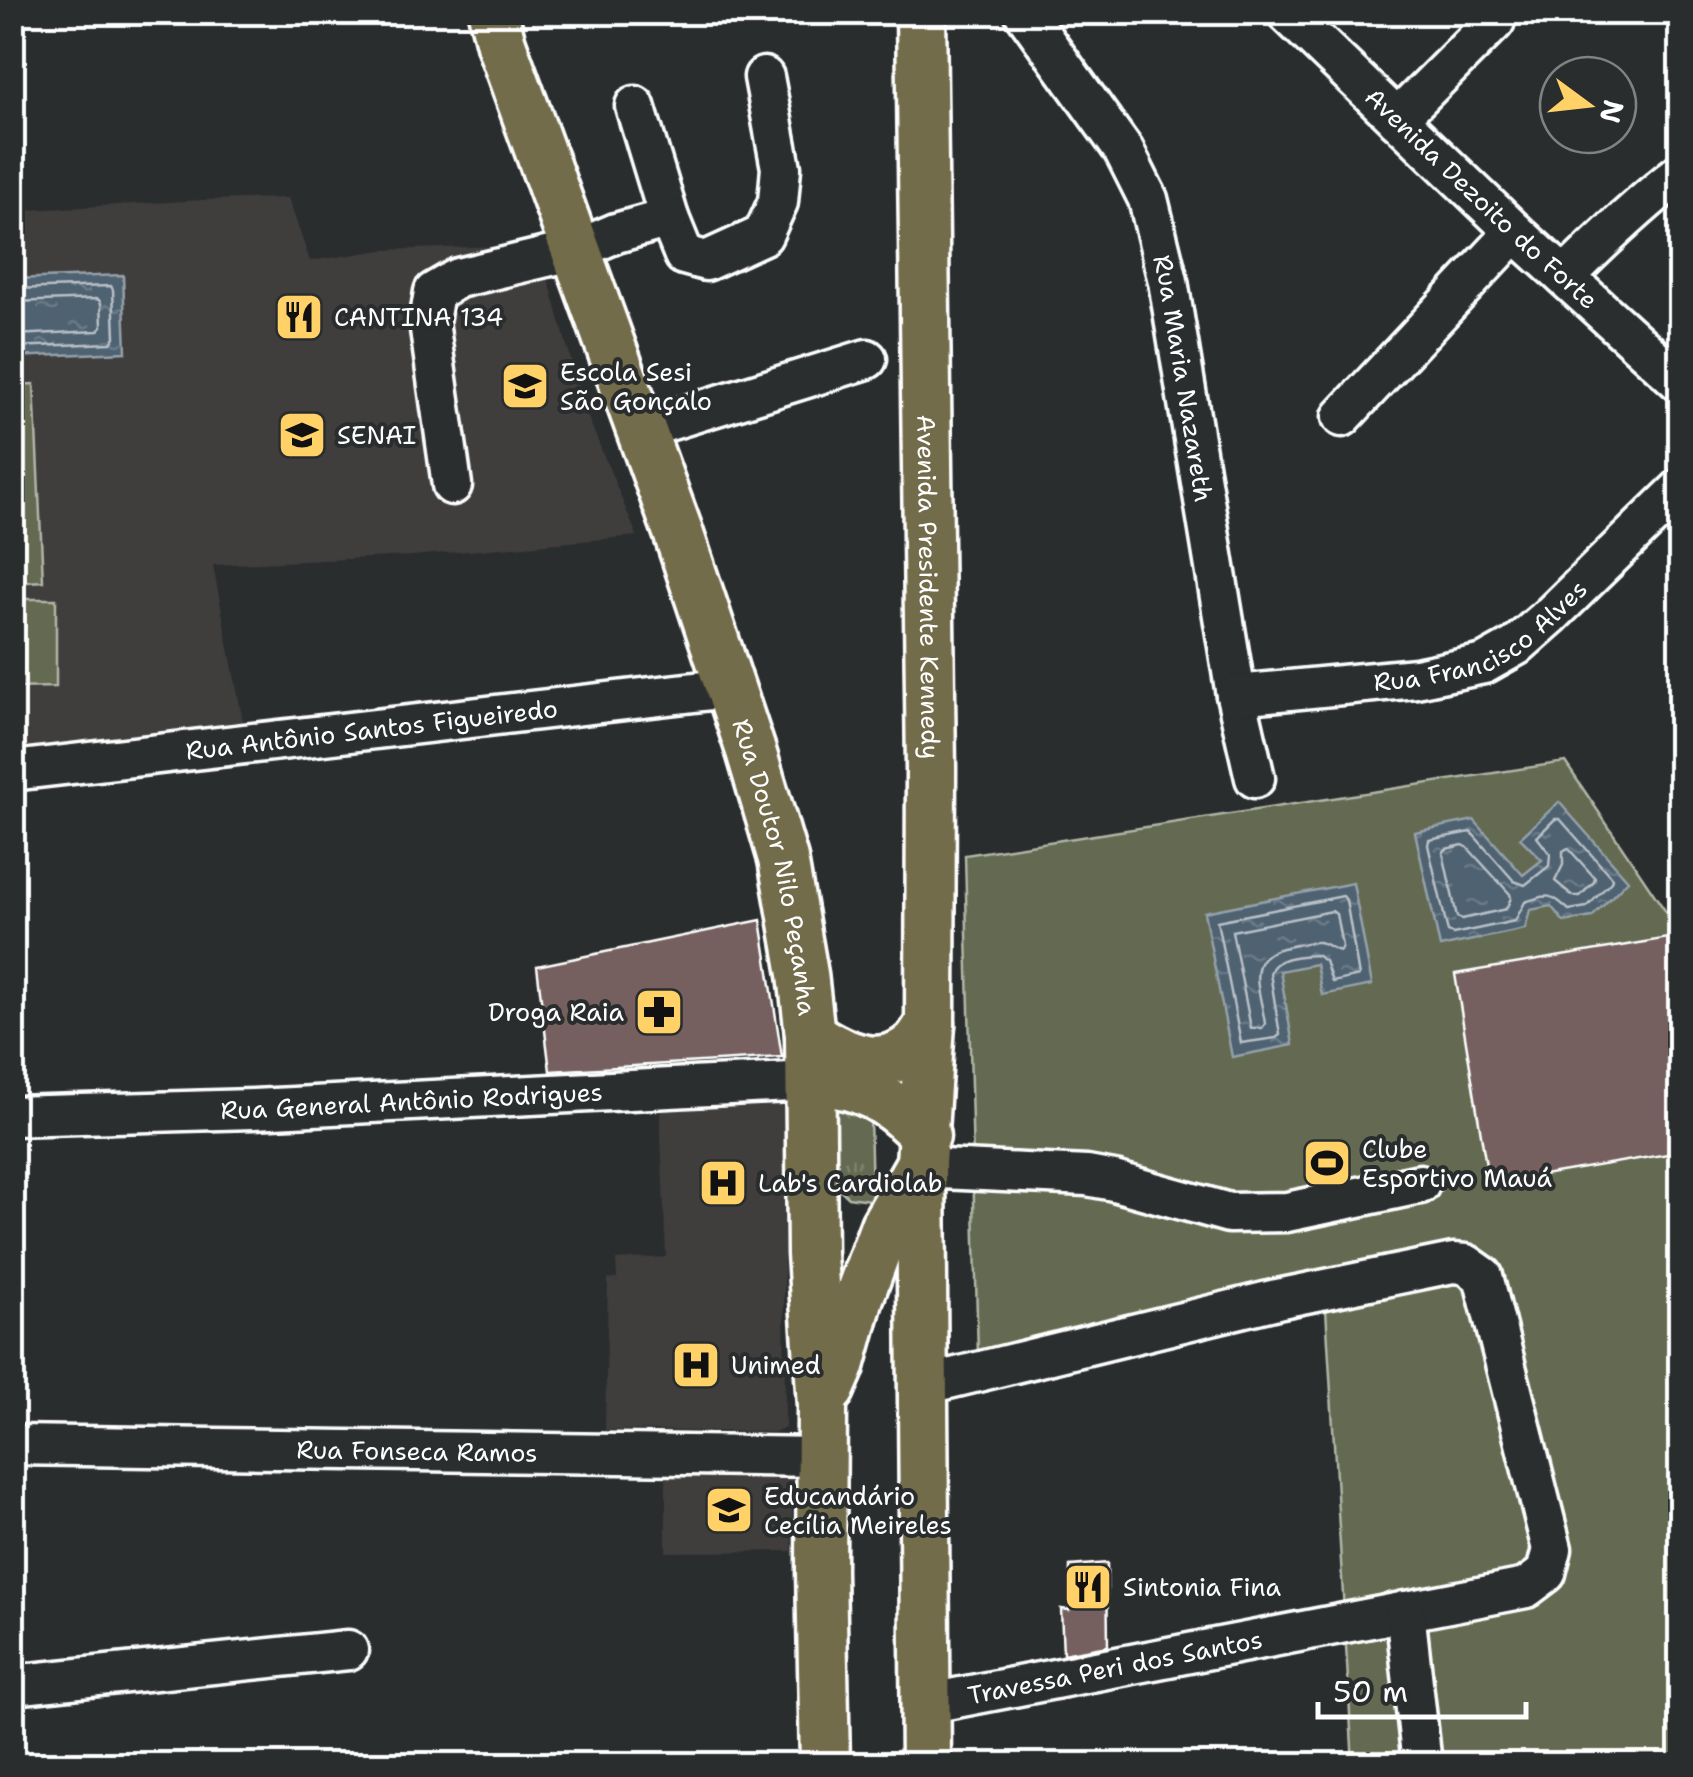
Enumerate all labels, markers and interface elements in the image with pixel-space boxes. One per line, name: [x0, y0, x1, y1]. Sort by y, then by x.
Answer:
north arrow: [1538, 55, 1638, 155]
street label: Avenida Dezoito do Forte: [1358, 80, 1605, 316]
text: N: [1591, 96, 1633, 127]
street label: Rua Maria Nazareth: [1145, 251, 1221, 505]
restaurant icon: CANTINA 134: [273, 291, 325, 343]
place label: CANTINA 134: [334, 300, 503, 334]
place label: Escola Sesi São Gonçalo: [560, 355, 712, 418]
school or university icon: Escola Sesi São Gonçalo: [499, 360, 551, 412]
school or university icon: SENAI: [276, 409, 328, 461]
street label: Avenida Presidente Kennedy: [909, 414, 948, 759]
place label: SENAI: [337, 418, 416, 452]
street label: Rua Francisco Alves: [1372, 572, 1594, 699]
street label: Rua Antônio Santos Figueiredo: [184, 691, 559, 768]
street label: Rua Doutor Nilo Peçanha: [724, 714, 825, 1018]
pharmacy icon: Droga Raia: [633, 986, 685, 1038]
place label: Droga Raia: [488, 995, 624, 1029]
street label: Rua General Antônio Rodrigues: [220, 1074, 604, 1127]
place label: Clube Esportivo Mauá: [1362, 1132, 1553, 1195]
sports icon: Clube Esportivo Mauá: [1301, 1137, 1353, 1189]
hospital icon: Lab's Cardiolab: [697, 1157, 749, 1209]
place label: Lab's Cardiolab: [758, 1166, 943, 1200]
hospital icon: Unimed: [670, 1339, 722, 1391]
place label: Unimed: [731, 1348, 821, 1382]
street label: Rua Fonseca Ramos: [296, 1432, 538, 1470]
place label: Educandário Cecília Meireles: [764, 1479, 952, 1542]
school or university icon: Educandário Cecília Meireles: [703, 1484, 755, 1536]
restaurant icon: Sintonia Fina: [1062, 1561, 1114, 1613]
place label: Sintonia Fina: [1123, 1570, 1281, 1604]
street label: Travessa Peri dos Santos: [965, 1622, 1265, 1712]
scale bar: [1318, 1657, 1526, 1719]
text: 50 m: [1333, 1671, 1408, 1712]

